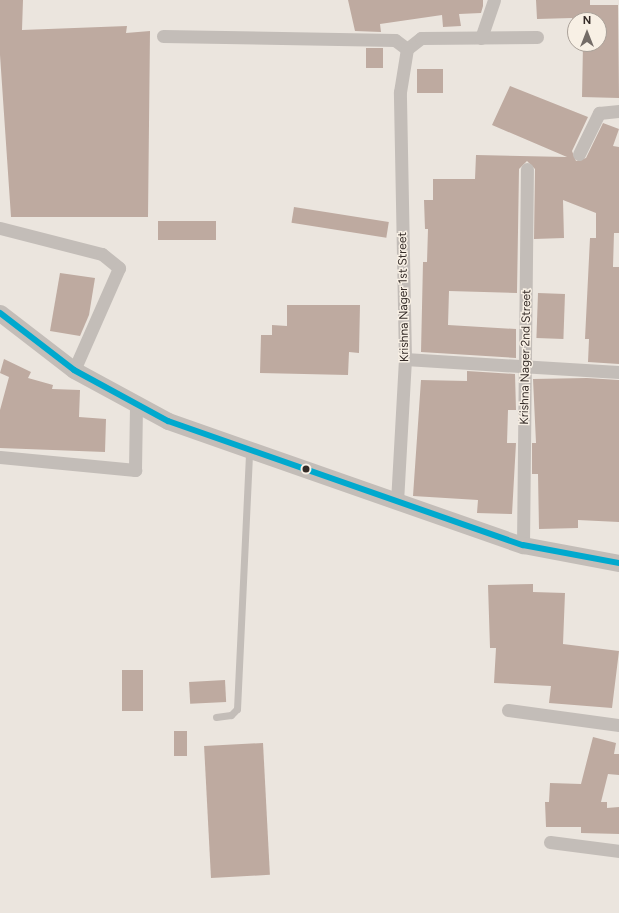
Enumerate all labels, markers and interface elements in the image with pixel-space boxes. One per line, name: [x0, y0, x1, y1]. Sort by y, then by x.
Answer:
north arrow: [567, 12, 607, 52]
text: N: [583, 14, 591, 27]
street label: Krishna Nager 1st Street: [396, 232, 412, 362]
street label: Krishna Nager 2nd Street: [518, 289, 534, 425]
unlabelled marker: [301, 464, 311, 474]

